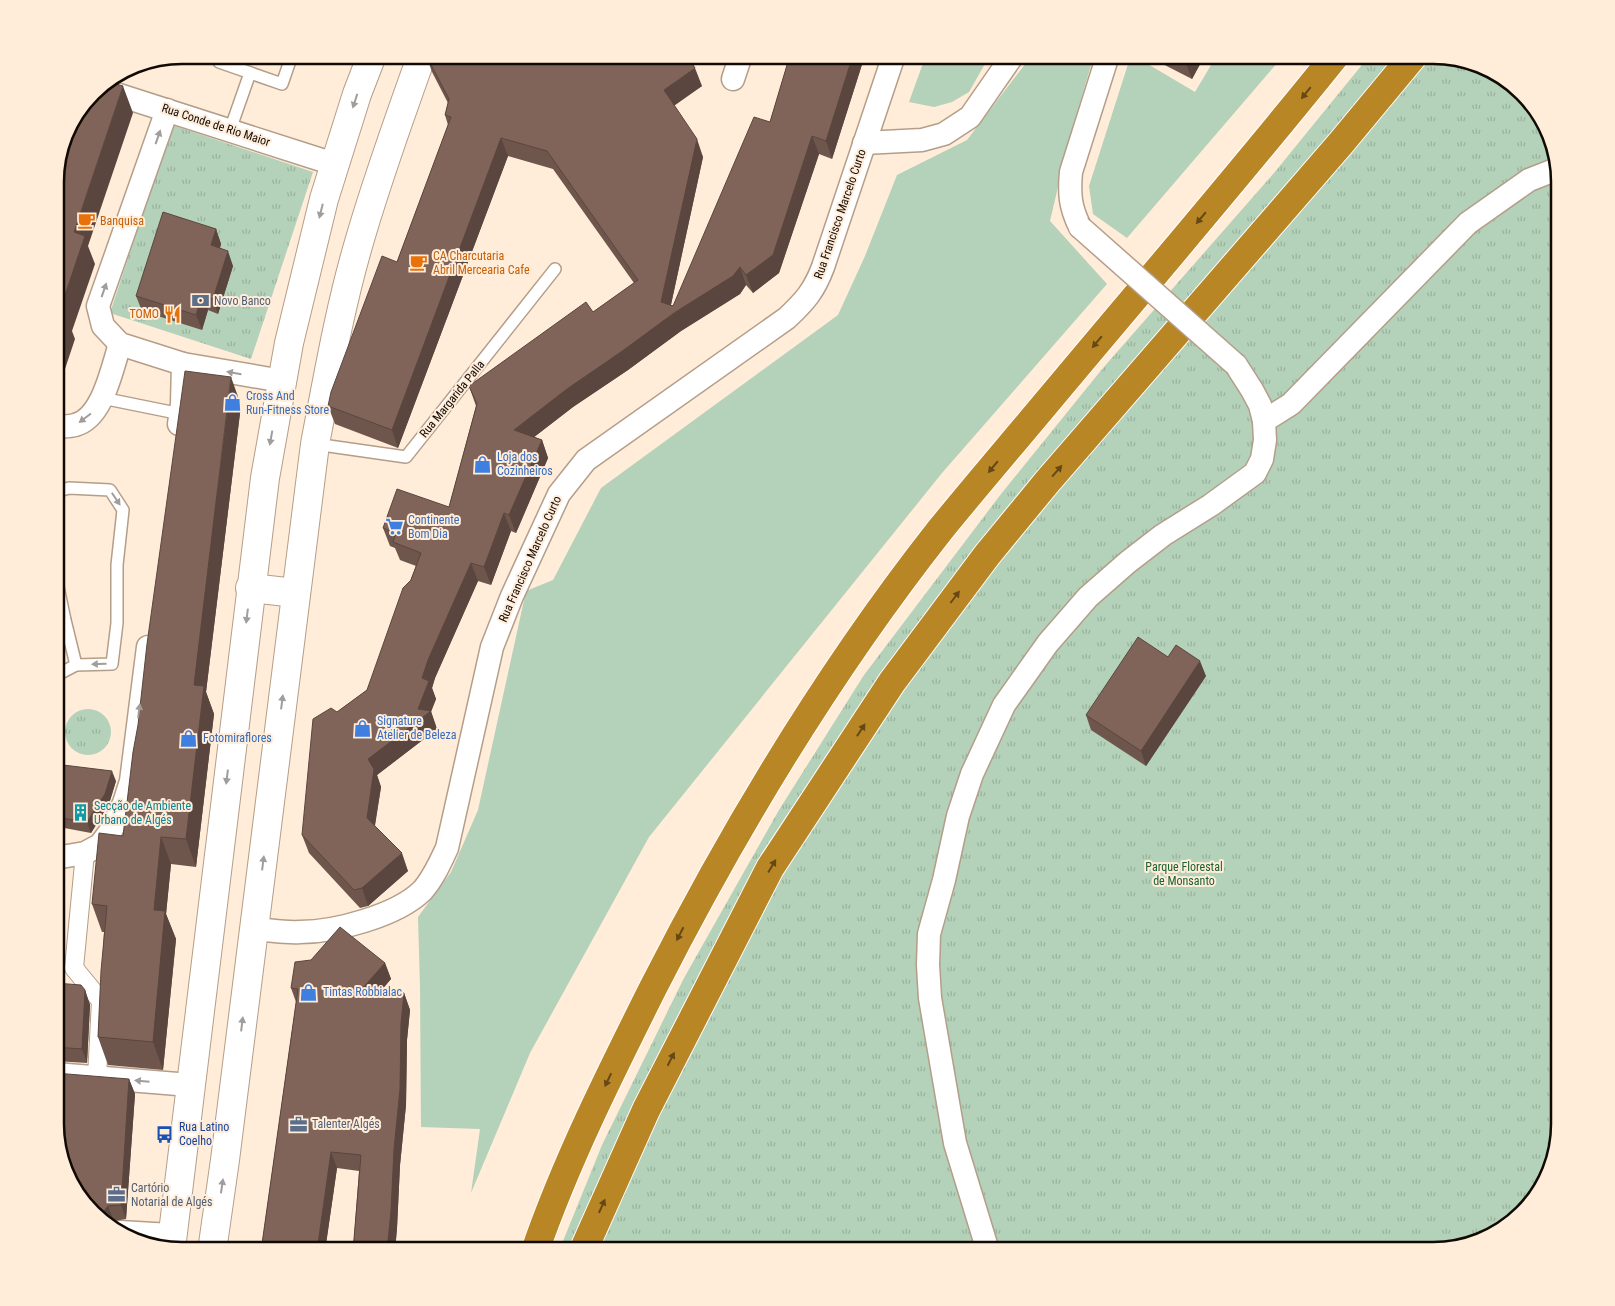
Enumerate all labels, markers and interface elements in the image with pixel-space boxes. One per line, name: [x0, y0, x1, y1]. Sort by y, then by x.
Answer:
one-way arrow: [1300, 86, 1311, 99]
one-way arrow: [351, 93, 358, 108]
street label: Rua Conde de Rio Maior: [160, 101, 272, 149]
one-way arrow: [155, 129, 162, 144]
street label: Rua Francisco Marcelo Curto: [811, 147, 869, 281]
one-way arrow: [317, 203, 325, 218]
cafe icon: Banquisa: [76, 211, 96, 231]
one-way arrow: [1196, 211, 1207, 224]
place label: Banquisa: [100, 214, 144, 228]
place label: CA Charcutaria Abril Mercearia Cafe: [433, 249, 530, 277]
cafe icon: CA Charcutaria Abril Mercearia Cafe: [409, 253, 429, 273]
one-way arrow: [100, 282, 108, 297]
bank icon: Novo Banco: [190, 291, 210, 311]
place label: Novo Banco: [214, 294, 271, 308]
restaurant icon: TOMO: [163, 304, 183, 324]
place label: TOMO: [129, 307, 159, 321]
one-way arrow: [1092, 336, 1103, 349]
street label: Rua Margarida Palla: [417, 357, 488, 440]
one-way arrow: [225, 368, 241, 376]
place label: Cross And Run-Fitness Store: [246, 389, 329, 417]
shop icon: Cross And Run-Fitness Store: [222, 393, 242, 413]
one-way arrow: [79, 413, 92, 423]
one-way arrow: [267, 430, 275, 446]
place label: Loja dos Cozinheiros: [497, 450, 553, 478]
shop icon: Loja dos Cozinheiros: [473, 454, 493, 474]
one-way arrow: [987, 460, 998, 473]
one-way arrow: [1051, 465, 1063, 477]
one-way arrow: [111, 492, 121, 506]
street label: Rua Francisco Marcelo Curto: [496, 494, 564, 624]
place label: Continente Bom Dia: [408, 513, 460, 541]
supermarket icon: Continente Bom Dia: [384, 517, 404, 537]
one-way arrow: [950, 590, 960, 604]
one-way arrow: [243, 608, 251, 624]
one-way arrow: [91, 661, 107, 669]
one-way arrow: [278, 693, 286, 709]
one-way arrow: [135, 703, 143, 719]
place label: Signature Atelier de Beleza: [377, 714, 457, 742]
shop icon: Signature Atelier de Beleza: [353, 718, 373, 738]
one-way arrow: [856, 723, 866, 736]
shop icon: Fotomiraflores: [179, 728, 199, 748]
place label: Fotomiraflores: [203, 731, 272, 745]
one-way arrow: [223, 770, 231, 786]
place label: Secção de Ambiente Urbano de Algés: [94, 799, 191, 827]
building icon: Secção de Ambiente Urbano de Algés: [70, 803, 90, 823]
one-way arrow: [259, 855, 267, 871]
one-way arrow: [768, 859, 777, 872]
park label: Parque Florestal de Monsanto: [1145, 860, 1223, 888]
one-way arrow: [676, 927, 684, 941]
shop icon: Tintas Robbialac: [299, 982, 319, 1002]
place label: Tintas Robbialac: [323, 985, 403, 999]
one-way arrow: [239, 1016, 247, 1032]
one-way arrow: [667, 1052, 675, 1066]
one-way arrow: [604, 1073, 612, 1087]
one-way arrow: [133, 1077, 149, 1085]
office icon: Talenter Algés: [288, 1114, 308, 1134]
place label: Talenter Algés: [312, 1117, 380, 1131]
place label: Rua Latino Coelho: [179, 1120, 229, 1148]
bus stop icon: Rua Latino Coelho: [155, 1124, 175, 1144]
one-way arrow: [218, 1177, 226, 1193]
place label: Cartório Notarial de Algés: [131, 1181, 212, 1209]
office icon: Cartório Notarial de Algés: [107, 1185, 127, 1205]
one-way arrow: [598, 1199, 606, 1213]

